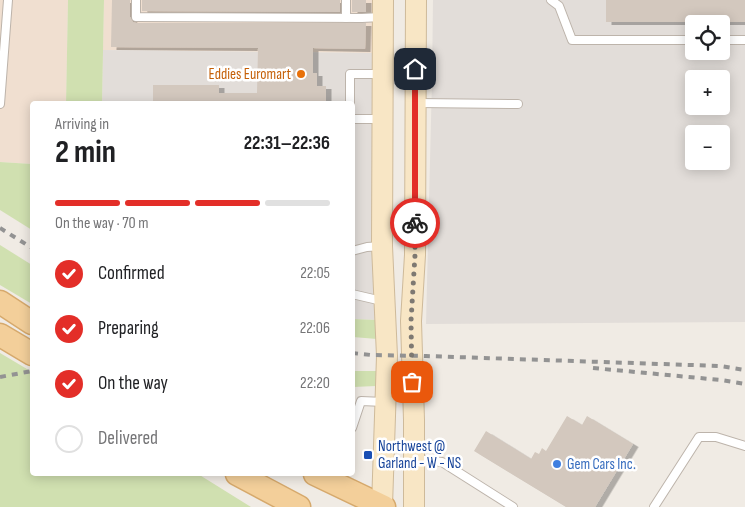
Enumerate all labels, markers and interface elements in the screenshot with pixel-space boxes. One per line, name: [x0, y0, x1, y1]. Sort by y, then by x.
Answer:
map controls: [685, 15, 730, 170]
button: locate: [685, 15, 730, 60]
pin: [394, 48, 436, 90]
icon: home: [401, 55, 429, 83]
place label: Eddies Euromart: [209, 65, 291, 84]
marker: Eddies Euromart: [295, 68, 307, 80]
button: +: [685, 70, 730, 115]
text: Arriving in: [55, 115, 109, 134]
button: −: [685, 125, 730, 170]
text: 22:31–22:36: [244, 132, 330, 155]
text: 2 min: [55, 133, 116, 172]
courier: [390, 198, 440, 248]
icon: bike: [401, 209, 429, 237]
text: On the way · 70 m: [55, 214, 148, 233]
icon: check: [55, 260, 83, 288]
text: Confirmed: [98, 262, 165, 285]
text: 22:05: [300, 264, 330, 283]
icon: check: [55, 315, 83, 343]
text: Preparing: [98, 317, 159, 340]
text: 22:06: [300, 319, 330, 338]
pin: [391, 361, 433, 403]
icon: bag: [398, 368, 426, 396]
icon: check: [55, 370, 83, 398]
text: On the way: [98, 372, 168, 395]
text: 22:20: [300, 374, 330, 393]
text: Delivered: [98, 427, 158, 450]
place label: Northwest @ Garland - W - NS: [378, 437, 461, 473]
marker: Northwest @ Garland - W - NS: [362, 449, 374, 461]
place label: Gem Cars Inc.: [567, 455, 636, 474]
marker: Gem Cars Inc.: [551, 458, 563, 470]

